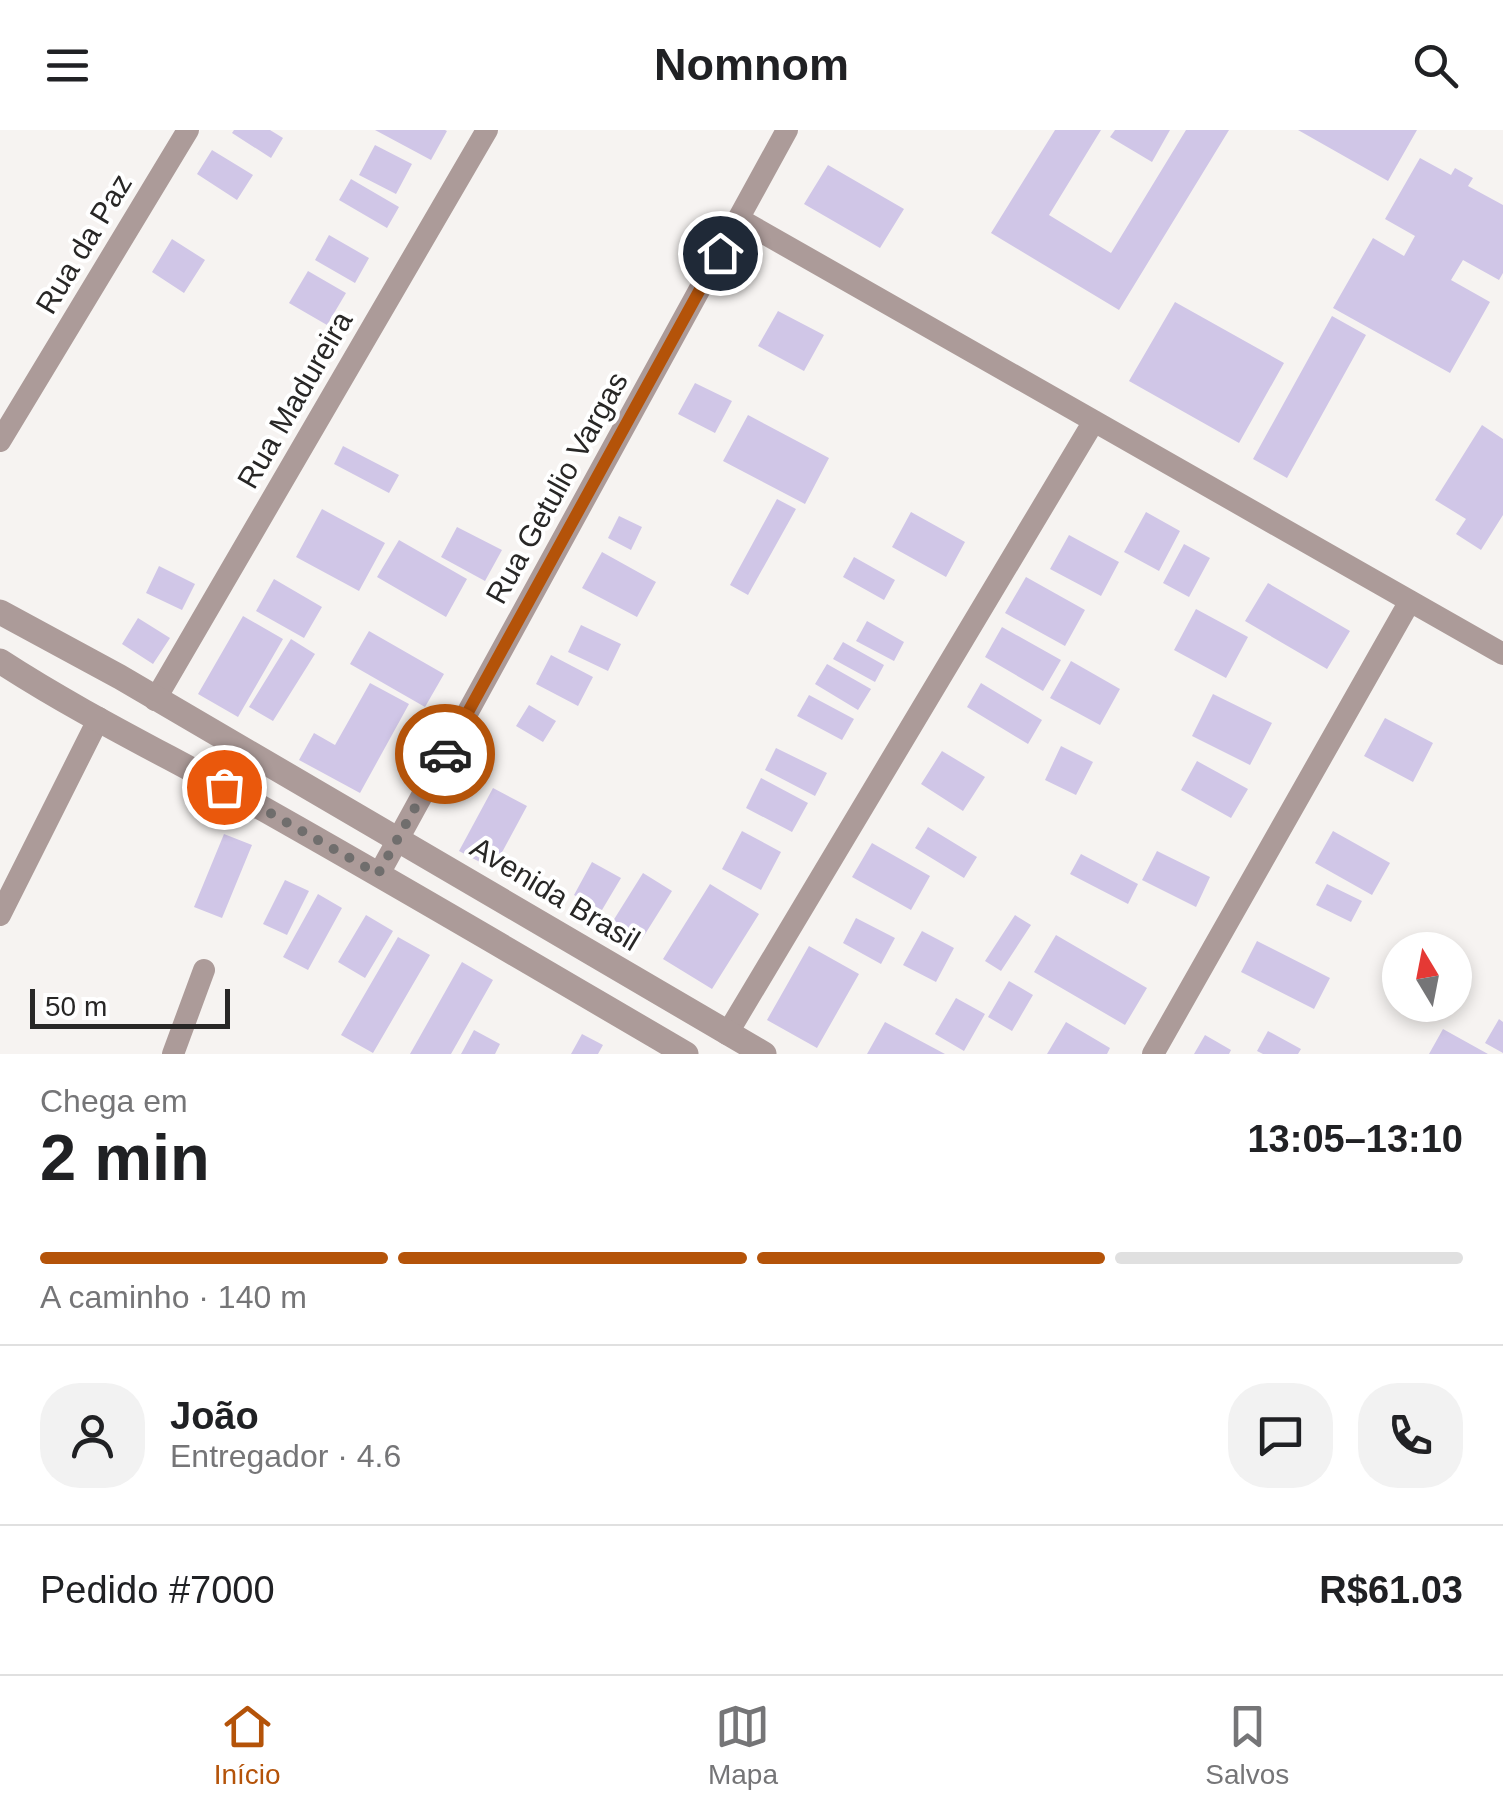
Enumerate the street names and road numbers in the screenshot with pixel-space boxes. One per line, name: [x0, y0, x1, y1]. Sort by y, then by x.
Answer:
street label: Rua da Paz: [29, 168, 138, 319]
street label: Rua Madureira: [231, 305, 359, 494]
street label: Rua Getulio Vargas: [479, 366, 634, 609]
street label: Avenida Brasil: [465, 830, 646, 957]

